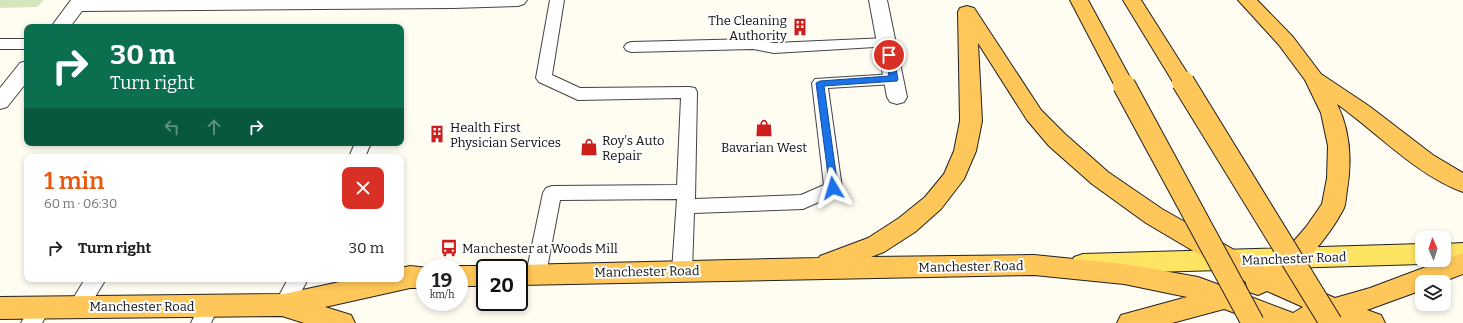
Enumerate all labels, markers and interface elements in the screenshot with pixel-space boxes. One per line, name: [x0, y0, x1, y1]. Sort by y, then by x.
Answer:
place label: The Cleaning Authority: [708, 13, 787, 43]
building icon: The Cleaning Authority: [790, 17, 810, 37]
text: 30 m: [110, 38, 176, 71]
pin: [872, 38, 906, 72]
icon: right: [44, 40, 96, 92]
icon: arrive: [878, 44, 900, 66]
text: Turn right: [110, 72, 195, 94]
icon: left: [161, 116, 183, 138]
icon: ahead: [203, 116, 225, 138]
icon: right: [245, 116, 267, 138]
shop icon: Bavarian West: [754, 118, 774, 138]
place label: Health First Physician Services: [450, 120, 561, 150]
building icon: Health First Physician Services: [427, 124, 447, 144]
place label: Roy's Auto Repair: [602, 133, 664, 163]
shop icon: Roy's Auto Repair: [579, 137, 599, 157]
place label: Bavarian West: [721, 140, 807, 155]
text: 1 min: [44, 167, 104, 195]
button: close: [342, 167, 384, 209]
position arrow: [812, 167, 854, 209]
text: 60 m · 06:30: [44, 196, 117, 211]
north arrow: [1415, 231, 1451, 267]
map controls: [1415, 231, 1451, 311]
icon: right: [44, 237, 66, 259]
bus stop icon: Manchester at Woods Mill: [439, 238, 459, 258]
text: Turn right: [78, 239, 151, 257]
text: 30 m: [349, 239, 384, 257]
place label: Manchester at Woods Mill: [462, 241, 618, 256]
street label: Manchester Road: [1241, 249, 1347, 268]
street label: Manchester Road: [918, 258, 1024, 275]
speed limit sign: 20: [476, 259, 528, 311]
street label: Manchester Road: [594, 263, 700, 280]
text: 19: [432, 268, 452, 292]
button: layers: [1415, 275, 1451, 311]
text: km/h: [430, 289, 454, 301]
street label: Manchester Road: [89, 299, 195, 314]

